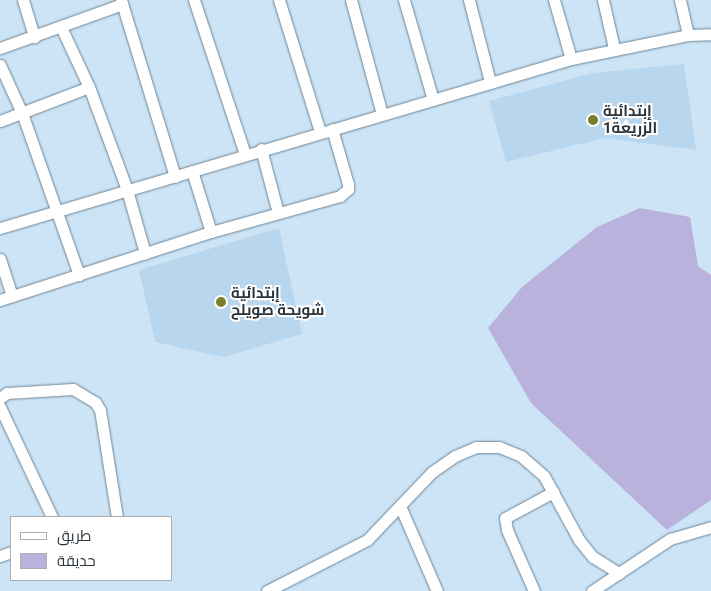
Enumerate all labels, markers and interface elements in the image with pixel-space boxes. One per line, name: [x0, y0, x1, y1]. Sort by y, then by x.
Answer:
place label: إبتدائية الزريعة1: [603, 102, 657, 137]
marker: إبتدائية الزريعة1: [587, 114, 599, 126]
place label: إبتدائية شويحة صويلح: [231, 284, 324, 319]
marker: إبتدائية شويحة صويلح: [215, 296, 227, 308]
legend: [10, 516, 172, 581]
text: طريق: [57, 527, 91, 545]
text: حديقة: [57, 552, 96, 570]

